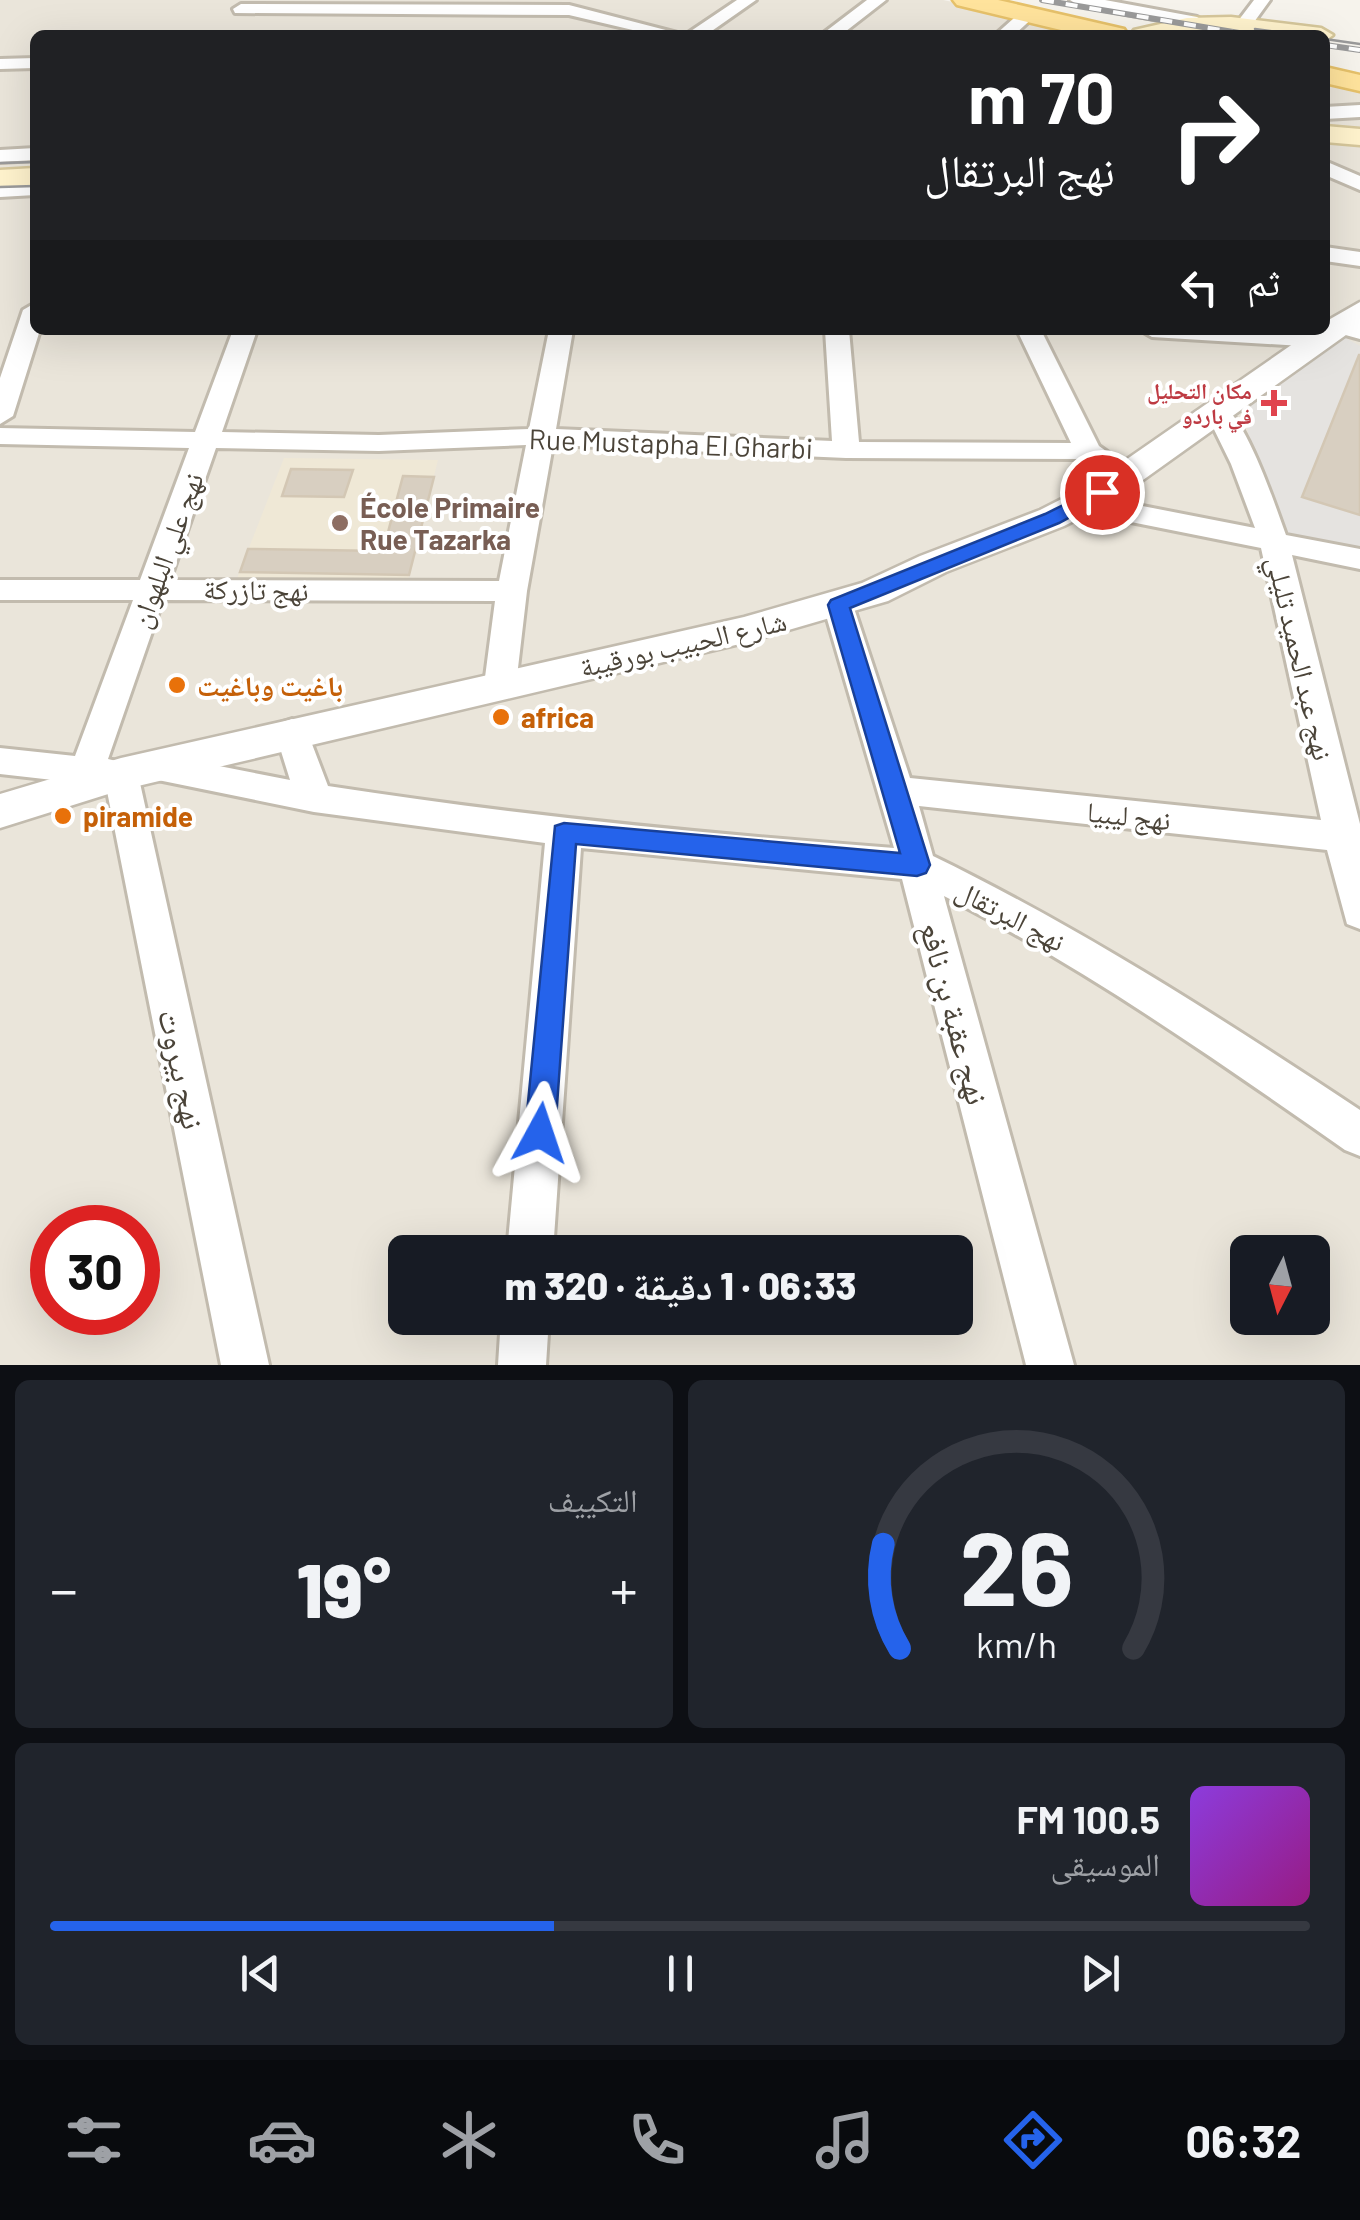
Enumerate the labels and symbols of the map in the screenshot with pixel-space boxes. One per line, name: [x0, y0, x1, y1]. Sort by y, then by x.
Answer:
place label: مكان التحليل في باردو: [1147, 377, 1252, 433]
marker: مكان التحليل في باردو: [1261, 390, 1287, 416]
street label: Rue Mustapha El Gharbi: [528, 421, 814, 465]
pin: [1060, 450, 1145, 535]
street label: نهج علي البلهوان: [122, 468, 217, 635]
place label: École Primaire Rue Tazarka: [360, 490, 540, 556]
marker: École Primaire Rue Tazarka: [329, 512, 351, 534]
street label: نهج عبد الحميد تليلي: [1254, 553, 1341, 765]
street label: نهج تازركة: [203, 571, 309, 609]
street label: شارع الحبيب بورقيبة: [576, 603, 790, 685]
place label: باغيت وباغيت: [197, 668, 343, 703]
marker: باغيت وباغيت: [166, 674, 188, 696]
place label: africa: [521, 700, 594, 734]
marker: africa: [490, 706, 512, 728]
street label: نهج ليبيا: [1085, 794, 1173, 838]
place label: piramide: [83, 799, 193, 833]
marker: piramide: [52, 805, 74, 827]
street label: نهج البرتقال: [950, 872, 1071, 960]
street label: نهج عقبة بن نافع: [911, 918, 999, 1109]
street label: نهج بيروت: [149, 1006, 214, 1133]
position arrow: [488, 1081, 592, 1185]
speed limit sign: 30: [30, 1205, 160, 1335]
north arrow: [1230, 1235, 1330, 1335]

